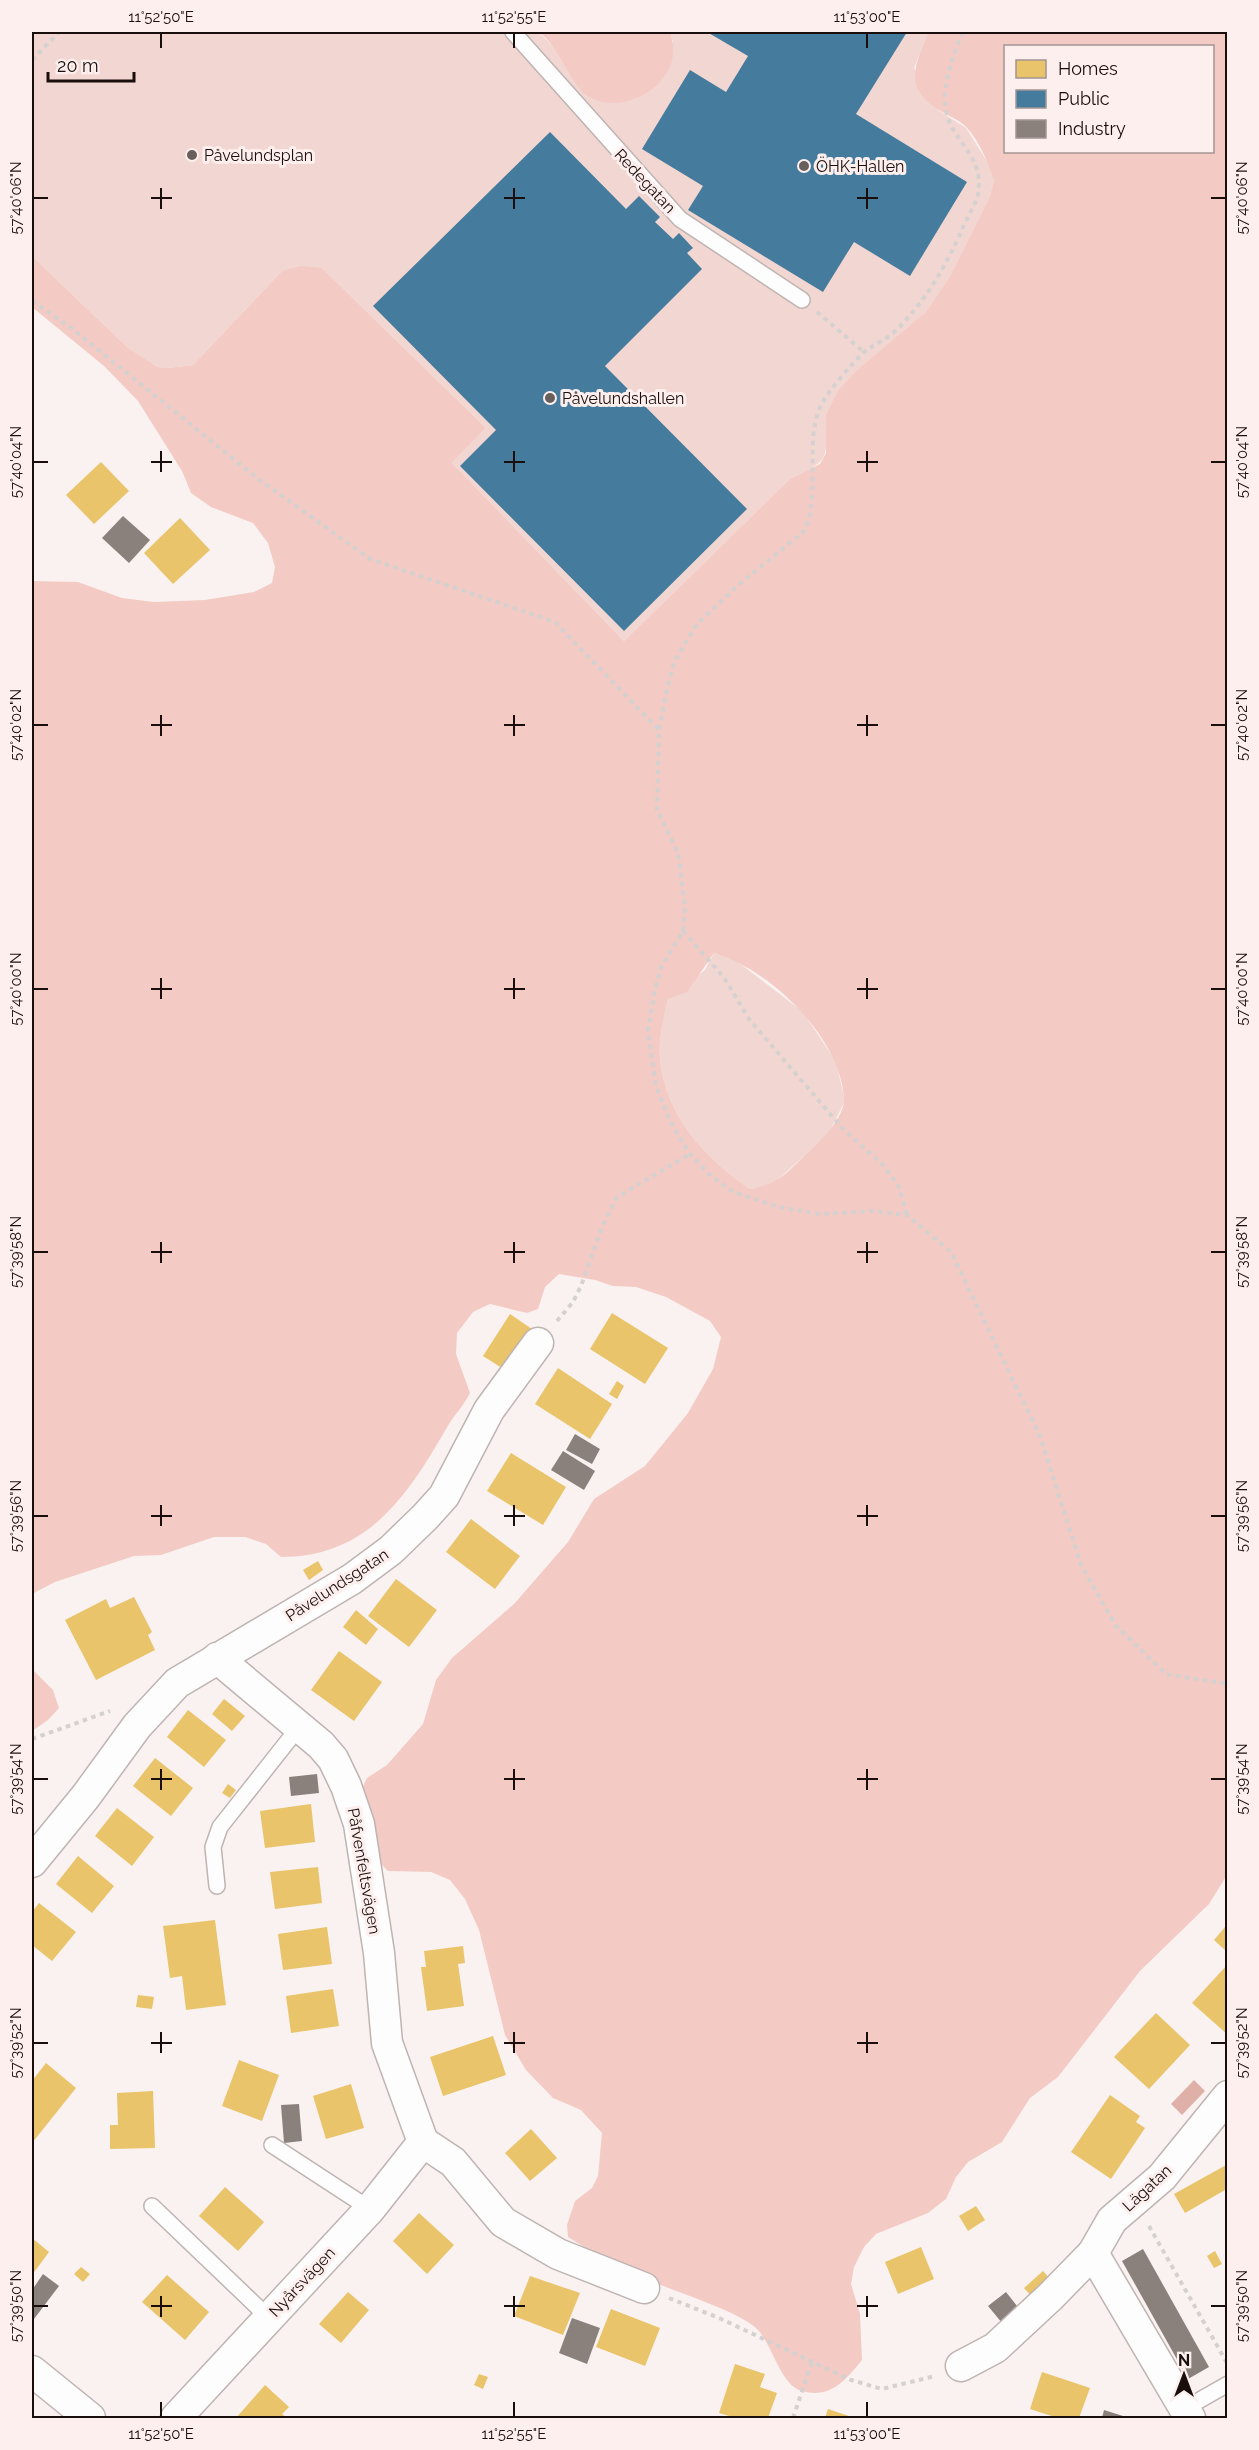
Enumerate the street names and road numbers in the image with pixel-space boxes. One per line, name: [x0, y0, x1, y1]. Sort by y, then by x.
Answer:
street label: Redegatan: [610, 145, 680, 217]
street label: Påvelundsgatan: [282, 1545, 392, 1625]
street label: Påfvenfeltsvägen: [344, 1806, 384, 1936]
street label: Lägatan: [1119, 2161, 1175, 2215]
street label: Nyårsvägen: [265, 2243, 339, 2321]

